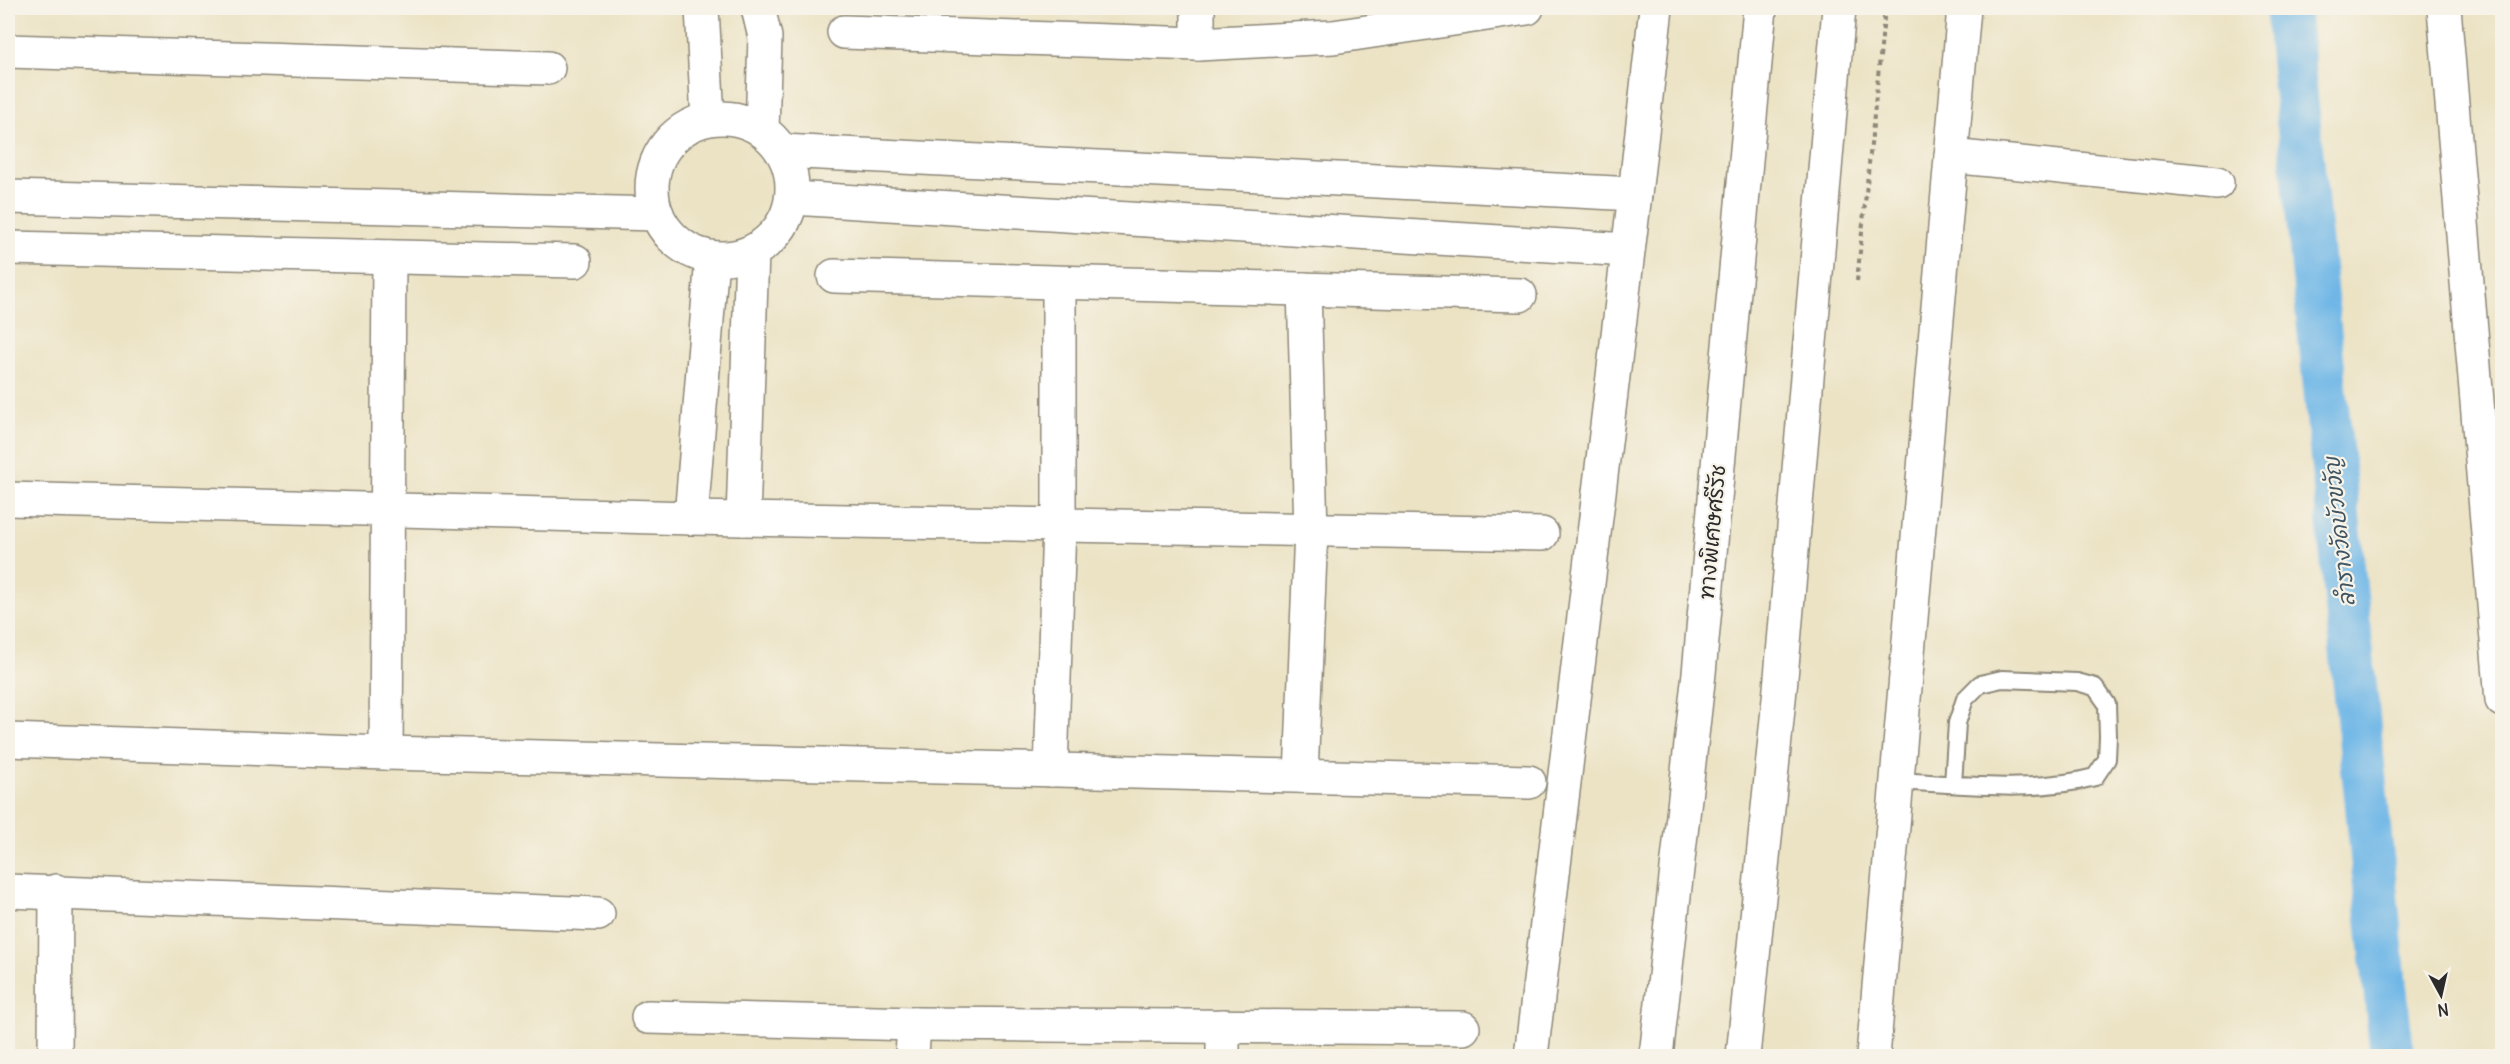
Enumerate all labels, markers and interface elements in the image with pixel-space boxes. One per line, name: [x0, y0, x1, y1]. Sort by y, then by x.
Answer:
water label: ลำรางวัดบัวขวัญ: [2317, 454, 2361, 608]
street label: ทางพิเศษศรีรัช: [1693, 464, 1731, 600]
north arrow: [2411, 965, 2471, 1025]
text: N: [2436, 999, 2450, 1021]

